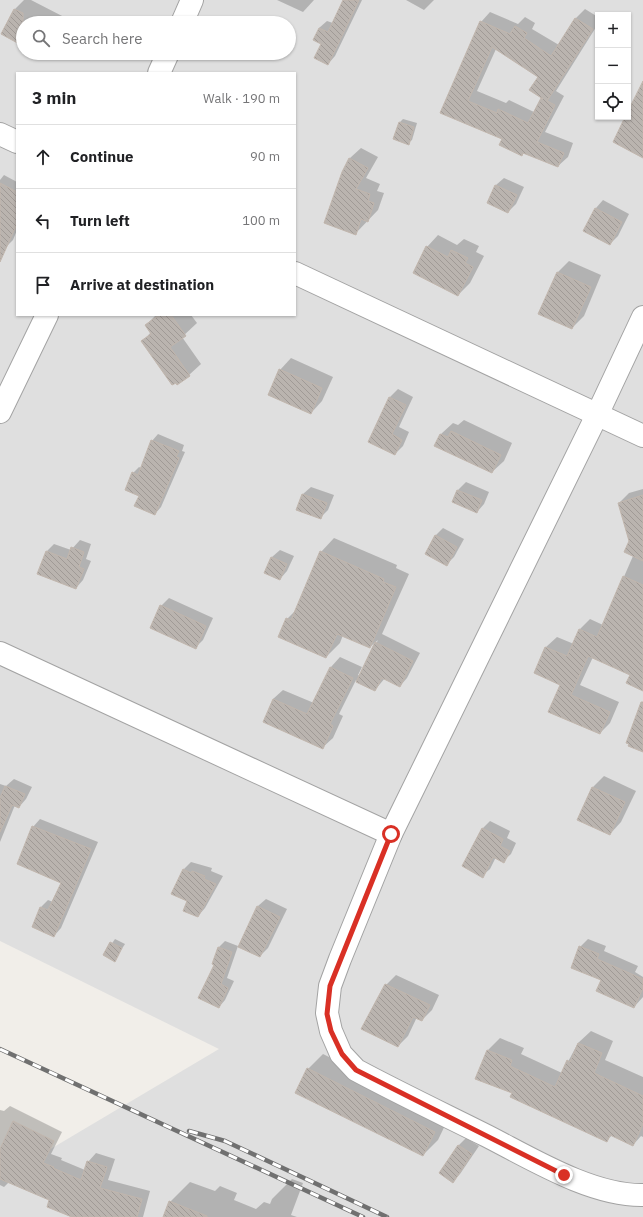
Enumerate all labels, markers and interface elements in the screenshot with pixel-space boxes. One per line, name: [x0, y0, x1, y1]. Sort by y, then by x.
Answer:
map controls: [595, 12, 631, 120]
button: +: [595, 12, 631, 48]
search box: [16, 16, 296, 60]
icon: search: [30, 27, 52, 49]
text: Search here: [62, 29, 142, 48]
button: −: [595, 48, 631, 84]
button: locate: [595, 84, 631, 120]
text: 3 min: [32, 87, 76, 109]
text: Walk · 190 m: [203, 90, 280, 107]
icon: ahead: [32, 146, 54, 168]
text: Continue: [70, 147, 134, 166]
text: 90 m: [250, 148, 280, 165]
icon: left: [32, 210, 54, 232]
text: Turn left: [70, 211, 130, 230]
text: 100 m: [242, 212, 280, 229]
icon: arrive: [32, 274, 54, 296]
text: Arrive at destination: [70, 275, 214, 294]
route start: [382, 825, 400, 843]
route end: [555, 1166, 573, 1184]

